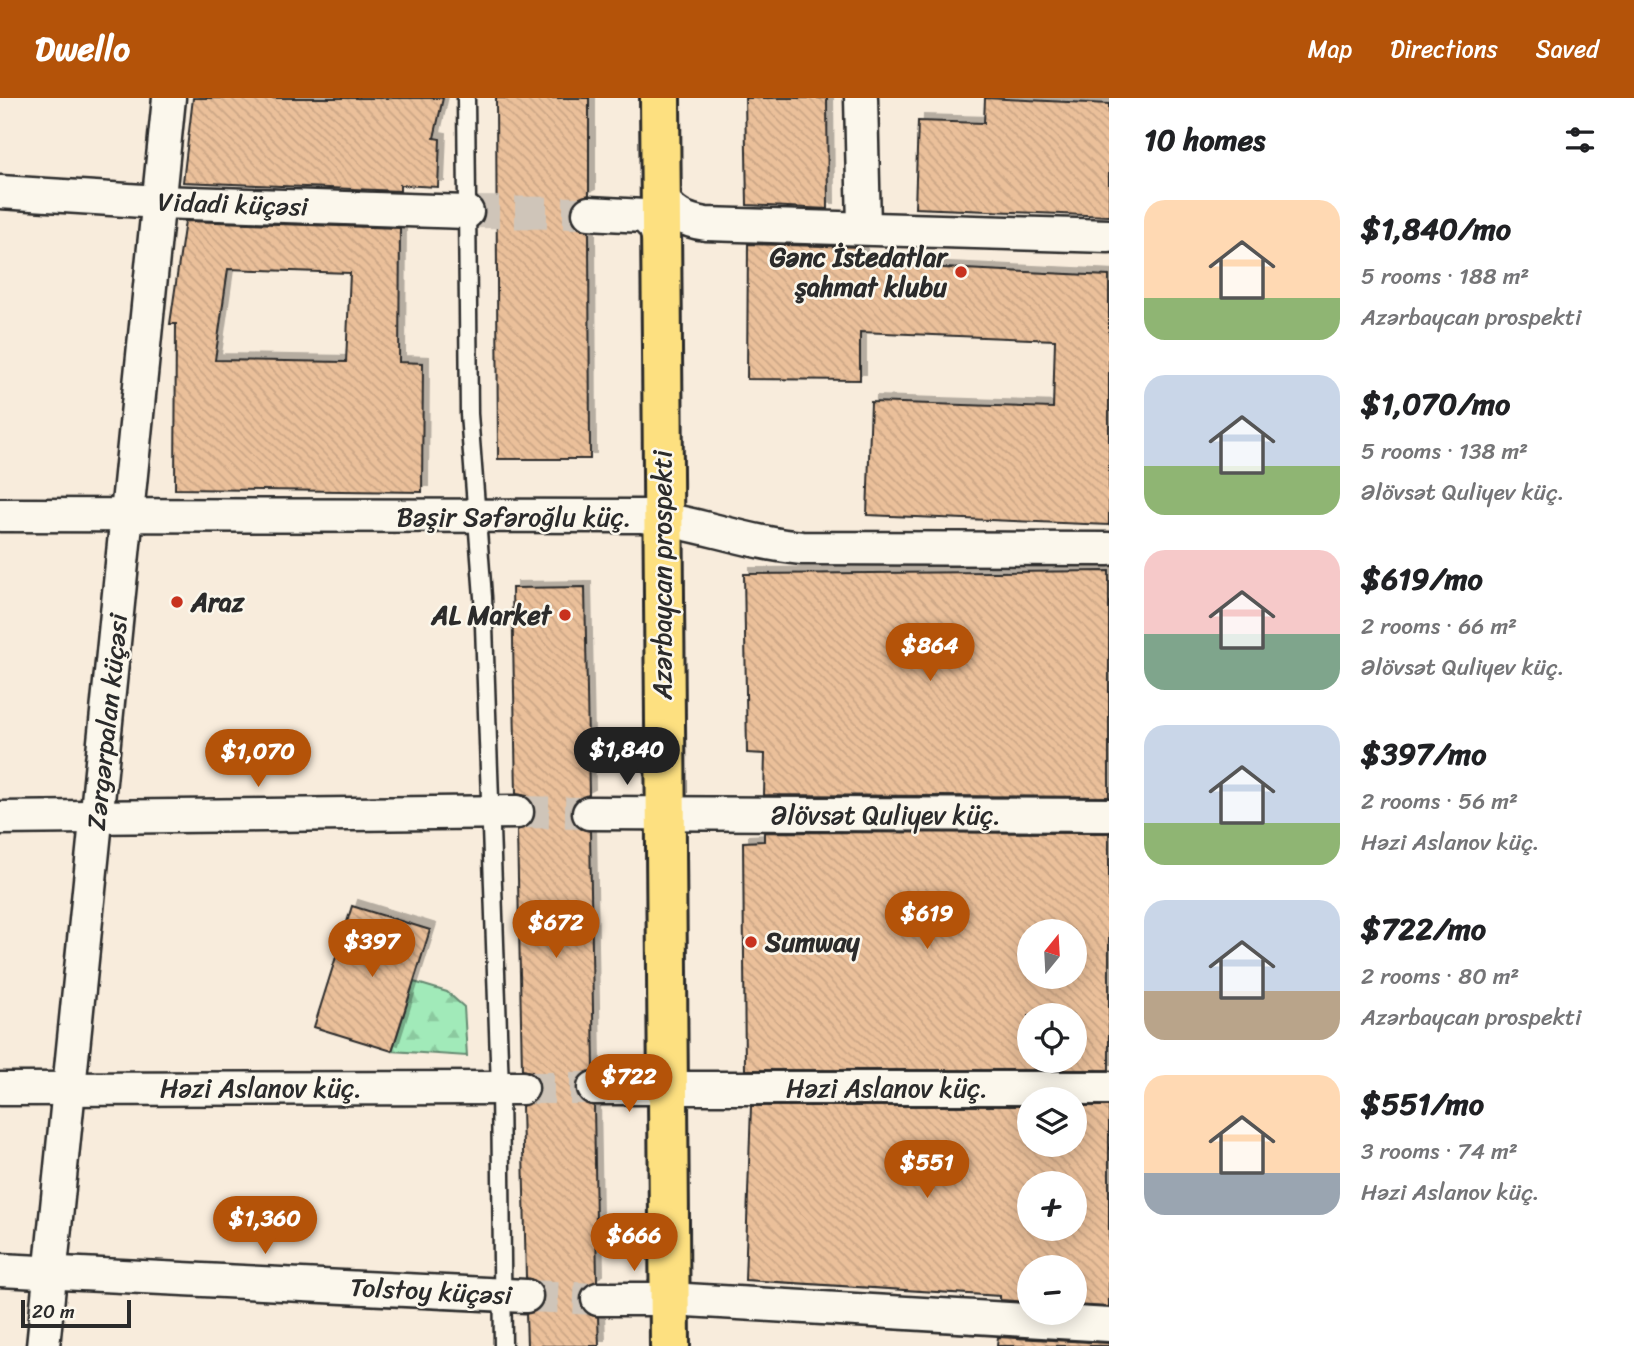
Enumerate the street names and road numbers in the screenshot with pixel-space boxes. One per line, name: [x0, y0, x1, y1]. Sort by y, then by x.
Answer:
street label: Vidadi küçəsi: [157, 178, 310, 230]
street label: Azərbaycan prospekti: [639, 450, 685, 701]
street label: Bəşir Səfəroğlu küç.: [397, 494, 631, 540]
street label: Zərgərpalan küçəsi: [73, 610, 141, 833]
street label: Əlövsət Quliyev küç.: [771, 792, 1001, 838]
street label: Həzi Aslanov küç.: [160, 1065, 362, 1111]
street label: Həzi Aslanov küç.: [786, 1065, 988, 1111]
street label: Tolstoy küçəsi: [349, 1264, 514, 1318]

